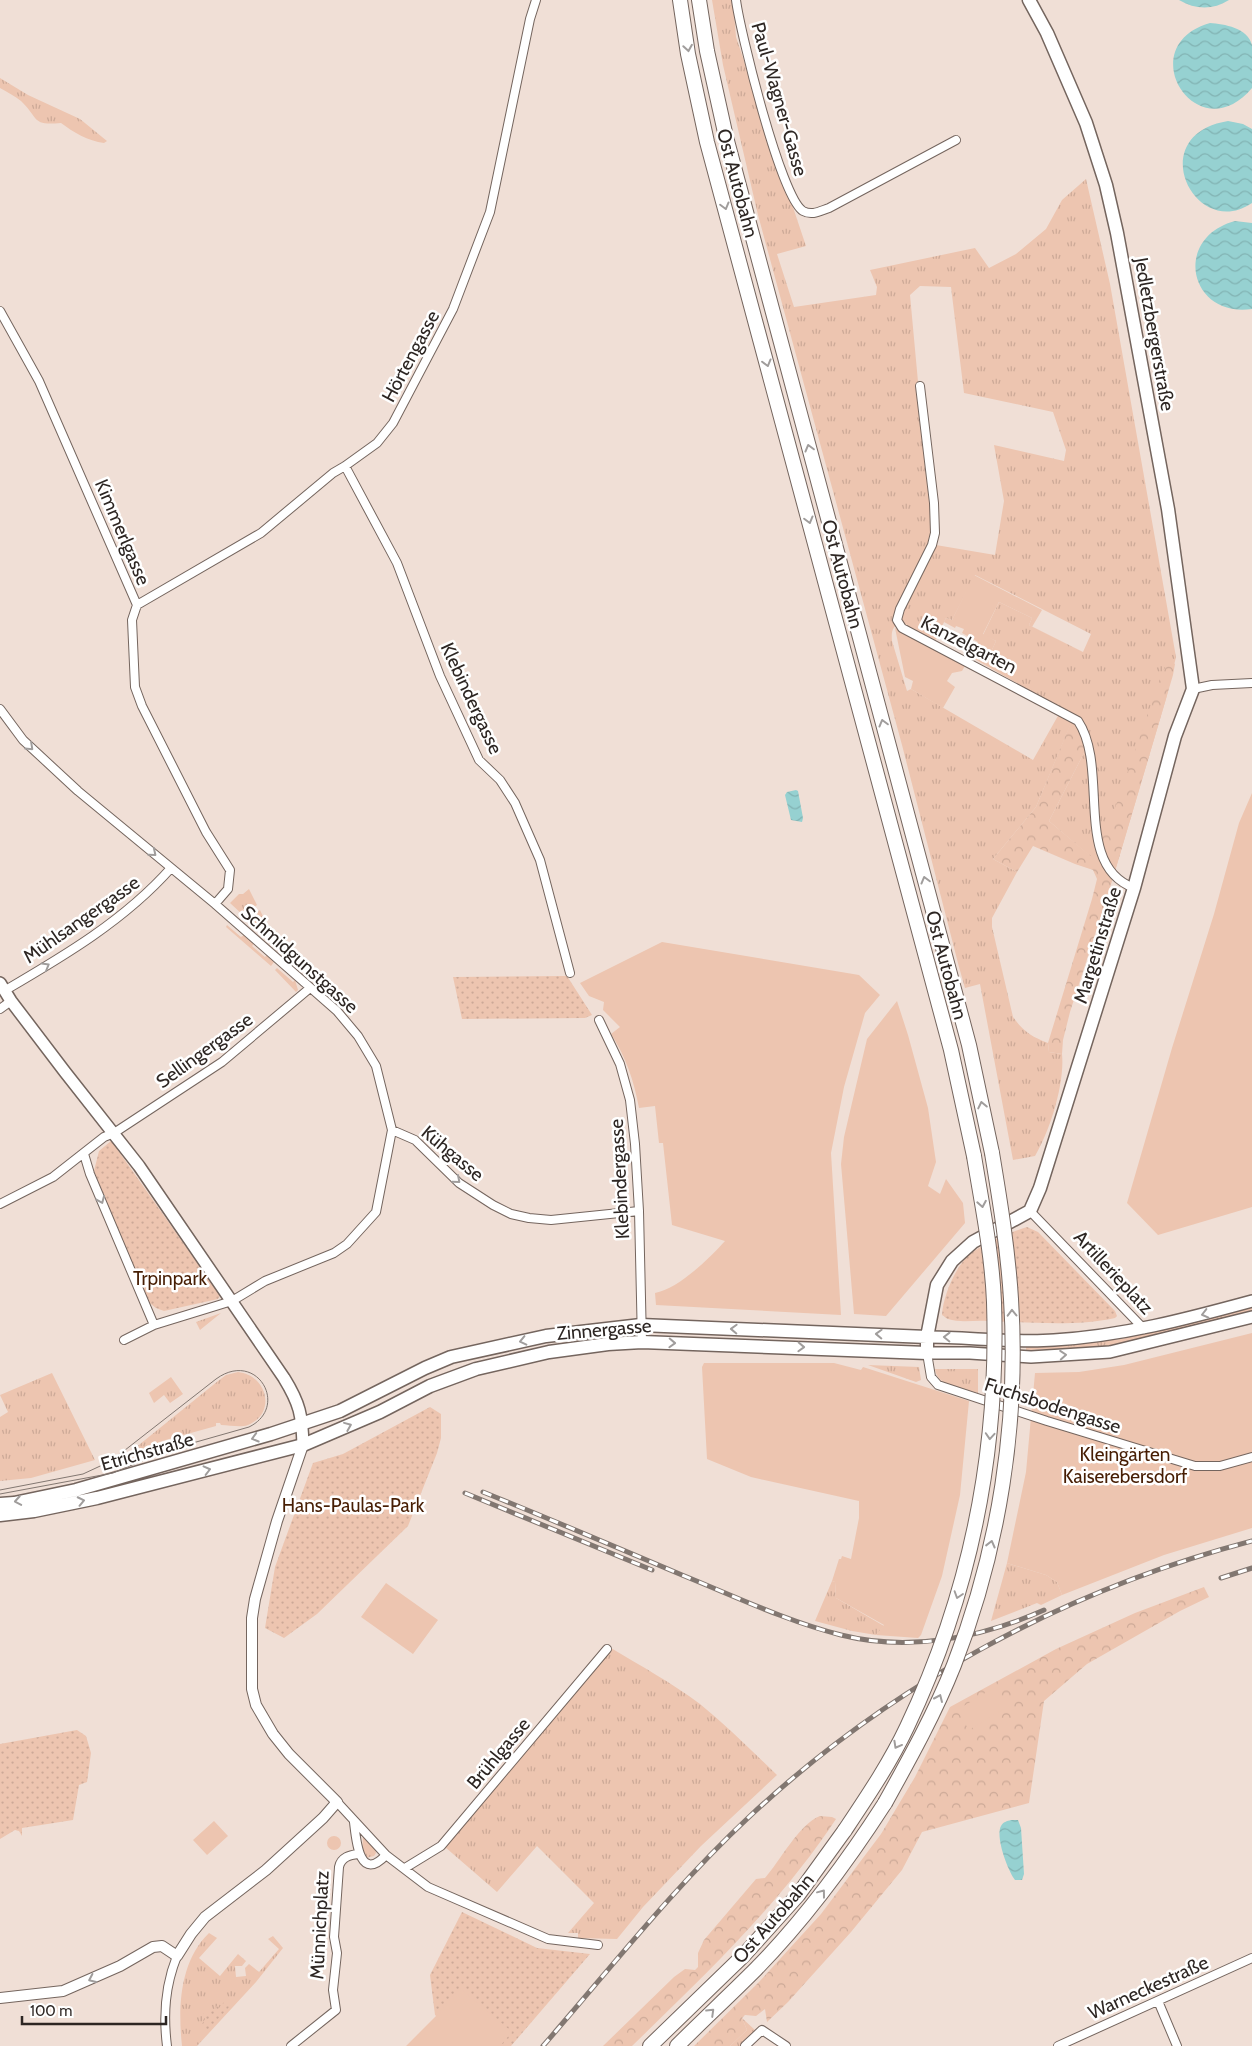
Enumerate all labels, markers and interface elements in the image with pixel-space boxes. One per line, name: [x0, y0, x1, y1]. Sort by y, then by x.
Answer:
street label: Paul-Wagner-Gasse: [747, 19, 813, 179]
one-way arrow: [682, 44, 692, 53]
street label: Ost Autobahn: [712, 126, 763, 240]
one-way arrow: [719, 202, 729, 210]
street label: Jedletzbergerstraße: [1130, 255, 1179, 413]
street label: Hörtengasse: [377, 306, 444, 406]
one-way arrow: [761, 359, 771, 367]
one-way arrow: [804, 443, 815, 452]
street label: Kimmerlgasse: [90, 476, 155, 589]
one-way arrow: [803, 516, 813, 524]
street label: Ost Autobahn: [817, 517, 868, 631]
street label: Kanzelgarten: [917, 610, 1021, 678]
street label: Klebindergasse: [436, 639, 507, 758]
one-way arrow: [878, 719, 888, 728]
one-way arrow: [25, 741, 34, 750]
one-way arrow: [147, 848, 156, 856]
street label: Mühlsangergasse: [19, 871, 144, 968]
one-way arrow: [920, 876, 930, 885]
street label: Margetinstraße: [1069, 884, 1126, 1006]
street label: Schmidgunstgasse: [236, 901, 363, 1018]
street label: Ost Autobahn: [921, 908, 972, 1022]
one-way arrow: [41, 963, 50, 973]
street label: Sellingergasse: [152, 1008, 257, 1093]
one-way arrow: [977, 1101, 988, 1110]
street label: Klebindergasse: [605, 1118, 634, 1240]
street label: Kühgasse: [417, 1121, 489, 1186]
one-way arrow: [452, 1174, 461, 1183]
one-way arrow: [94, 1195, 105, 1204]
one-way arrow: [977, 1200, 987, 1209]
street label: Artillerieplatz: [1069, 1226, 1158, 1319]
park label: Trpinpark: [133, 1267, 207, 1290]
one-way arrow: [1200, 1308, 1209, 1319]
one-way arrow: [1006, 1309, 1017, 1317]
street label: Zinnergasse: [556, 1314, 653, 1345]
one-way arrow: [730, 1323, 738, 1334]
one-way arrow: [874, 1329, 882, 1340]
one-way arrow: [943, 1332, 951, 1342]
one-way arrow: [519, 1336, 528, 1346]
one-way arrow: [668, 1338, 676, 1348]
one-way arrow: [797, 1341, 805, 1352]
one-way arrow: [1059, 1349, 1067, 1360]
street label: Fuchsbodengasse: [982, 1373, 1124, 1438]
one-way arrow: [343, 1422, 352, 1433]
street label: Etrichstraße: [98, 1427, 196, 1476]
one-way arrow: [985, 1432, 996, 1440]
one-way arrow: [252, 1433, 260, 1443]
park label: Kleingärten Kaiserebersdorf: [1063, 1443, 1188, 1488]
one-way arrow: [202, 1465, 211, 1476]
park label: Hans-Paulas-Park: [282, 1494, 425, 1517]
one-way arrow: [14, 1496, 23, 1506]
one-way arrow: [77, 1496, 86, 1507]
one-way arrow: [985, 1541, 995, 1549]
one-way arrow: [954, 1591, 964, 1599]
one-way arrow: [933, 1694, 944, 1703]
street label: Brühlgasse: [462, 1713, 535, 1794]
one-way arrow: [893, 1740, 903, 1749]
street label: Ost Autobahn: [728, 1869, 819, 1968]
street label: Münnichplatz: [305, 1870, 334, 1980]
one-way arrow: [816, 1890, 824, 1899]
street label: Warneckestraße: [1085, 1951, 1212, 2024]
one-way arrow: [88, 1973, 97, 1983]
scale bar: [22, 1994, 166, 2026]
text: 100 m: [30, 2002, 72, 2020]
one-way arrow: [706, 2009, 715, 2018]

